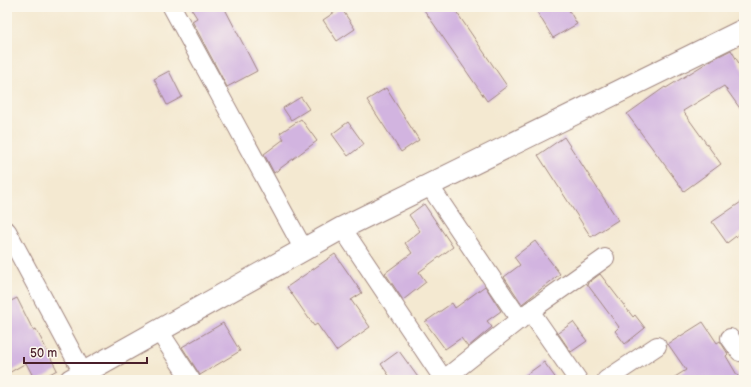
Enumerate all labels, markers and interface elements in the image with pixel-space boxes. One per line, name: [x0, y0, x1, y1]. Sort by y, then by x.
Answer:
scale bar: [24, 339, 147, 365]
text: 50 m: [30, 346, 57, 361]

